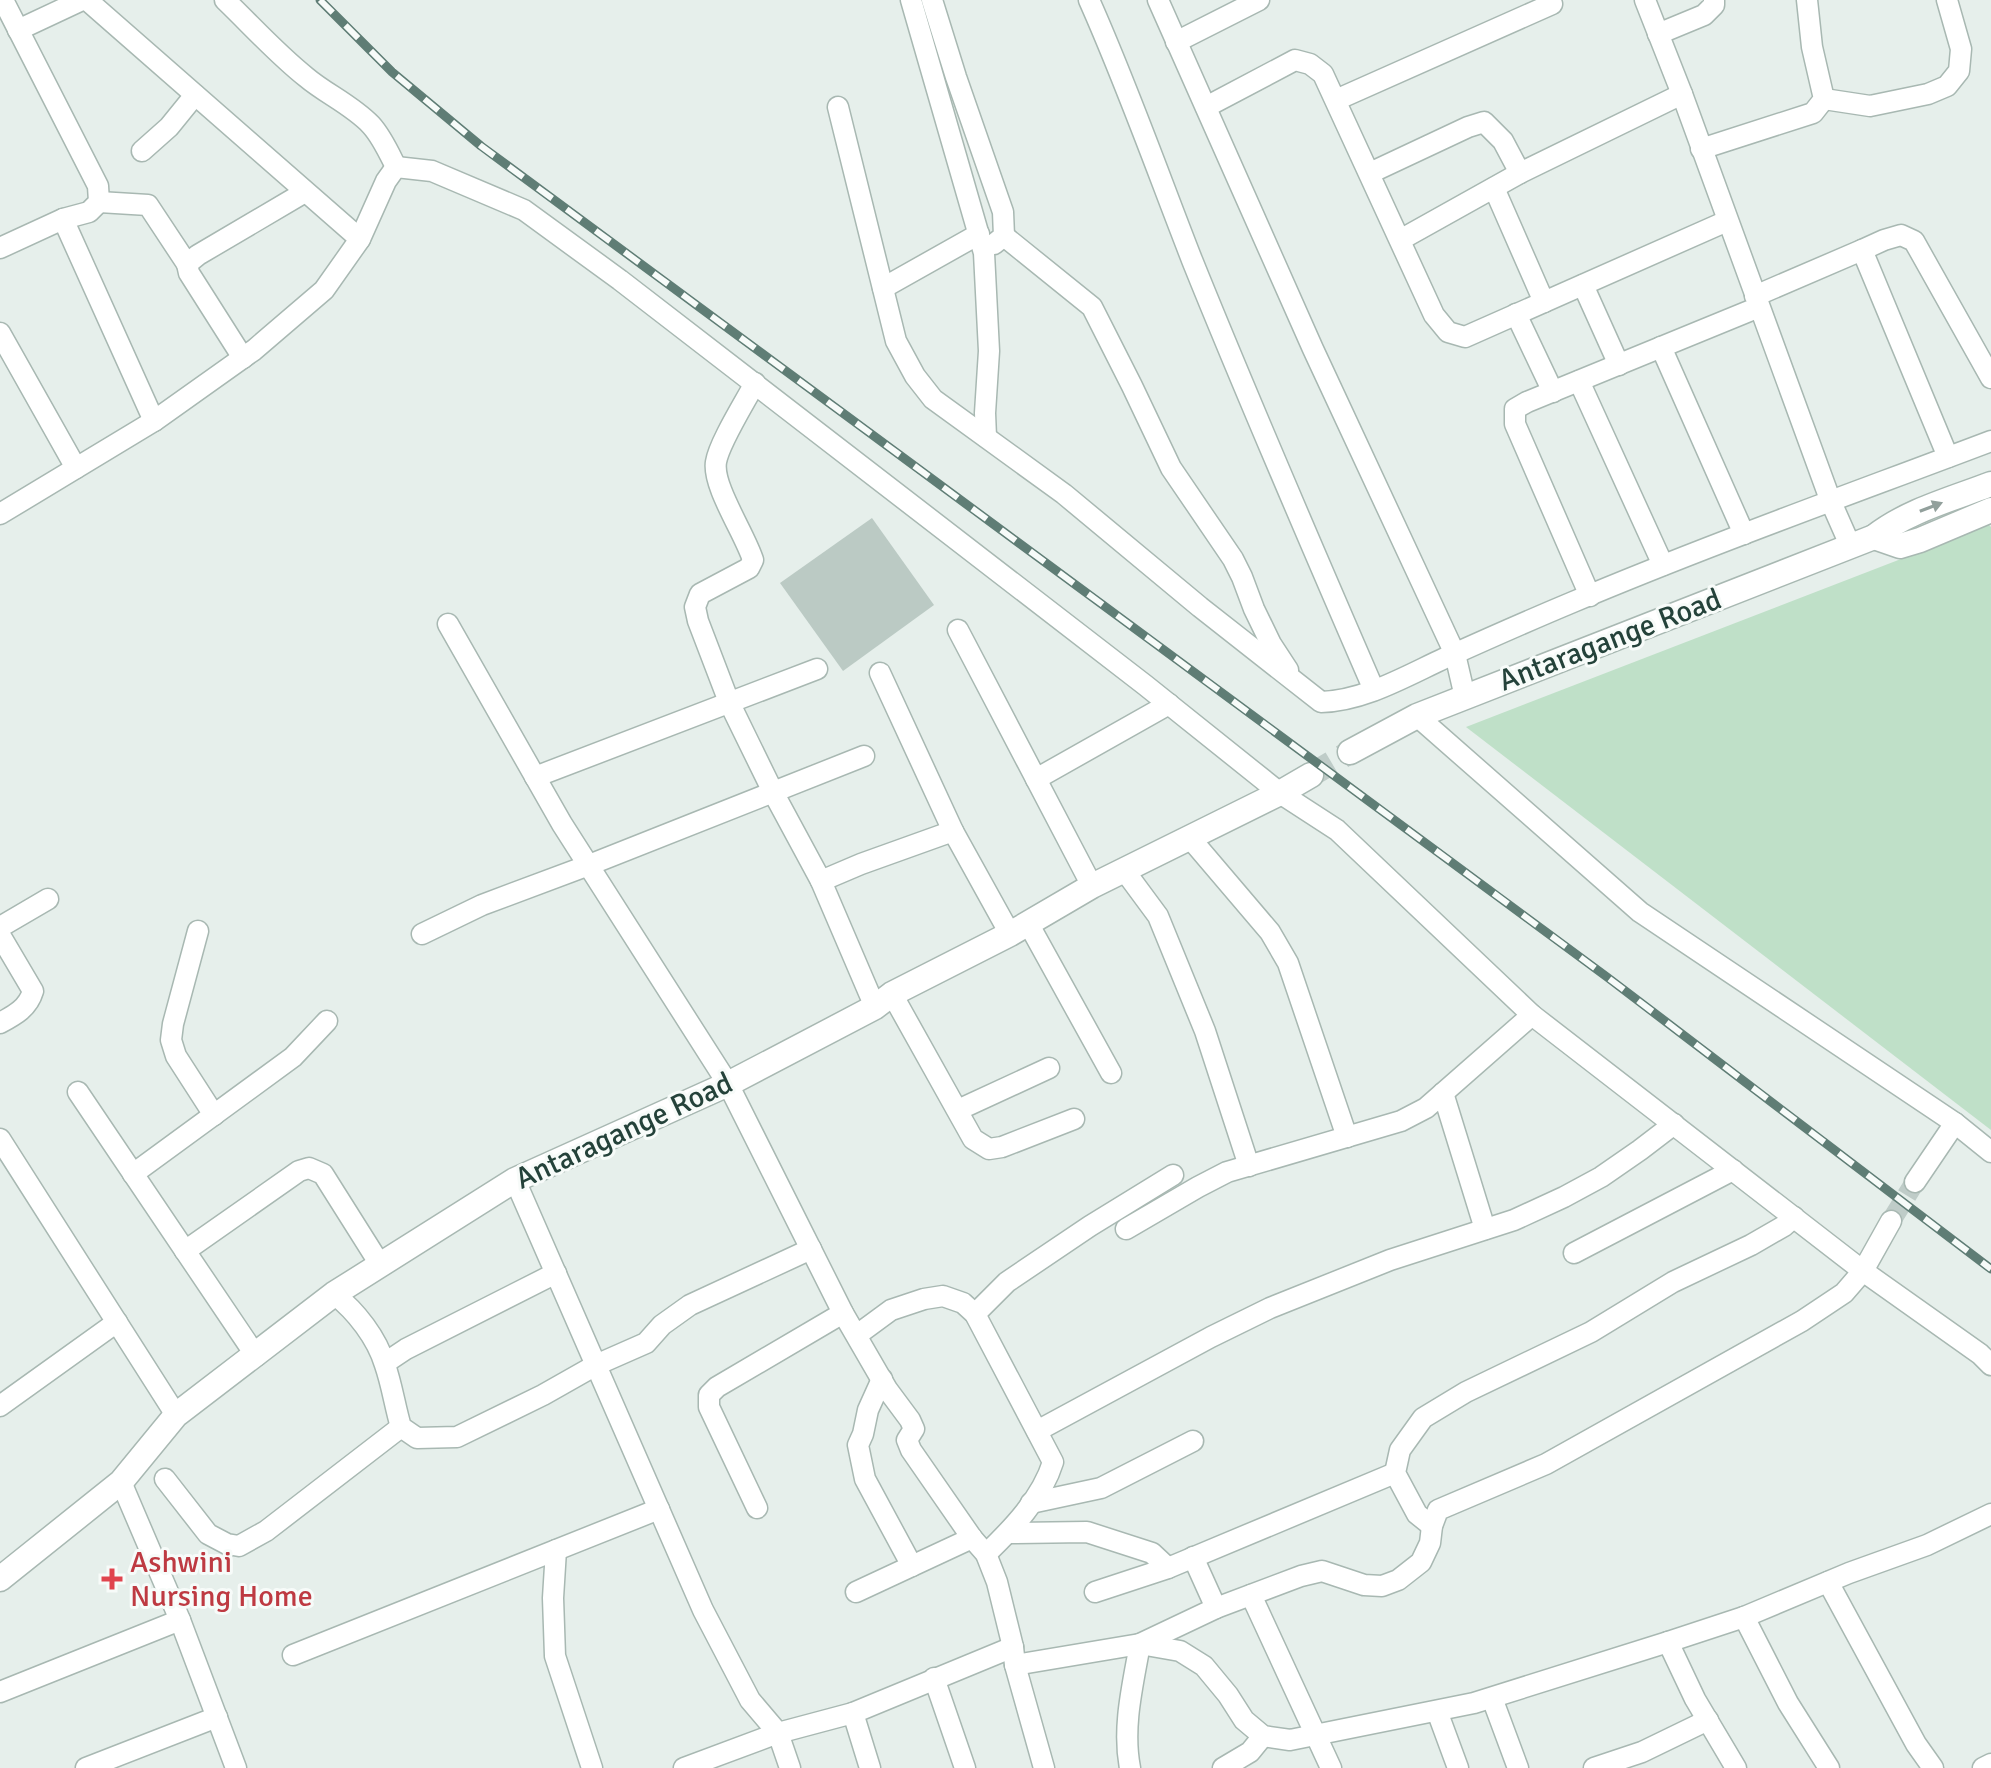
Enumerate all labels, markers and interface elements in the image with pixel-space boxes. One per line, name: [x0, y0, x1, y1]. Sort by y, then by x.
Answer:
one-way arrow: [1919, 500, 1943, 513]
street label: Antaragange Road: [1493, 581, 1727, 699]
street label: Antaragange Road: [509, 1064, 739, 1198]
place label: Ashwini Nursing Home: [130, 1544, 313, 1615]
marker: Ashwini Nursing Home: [101, 1568, 123, 1590]

